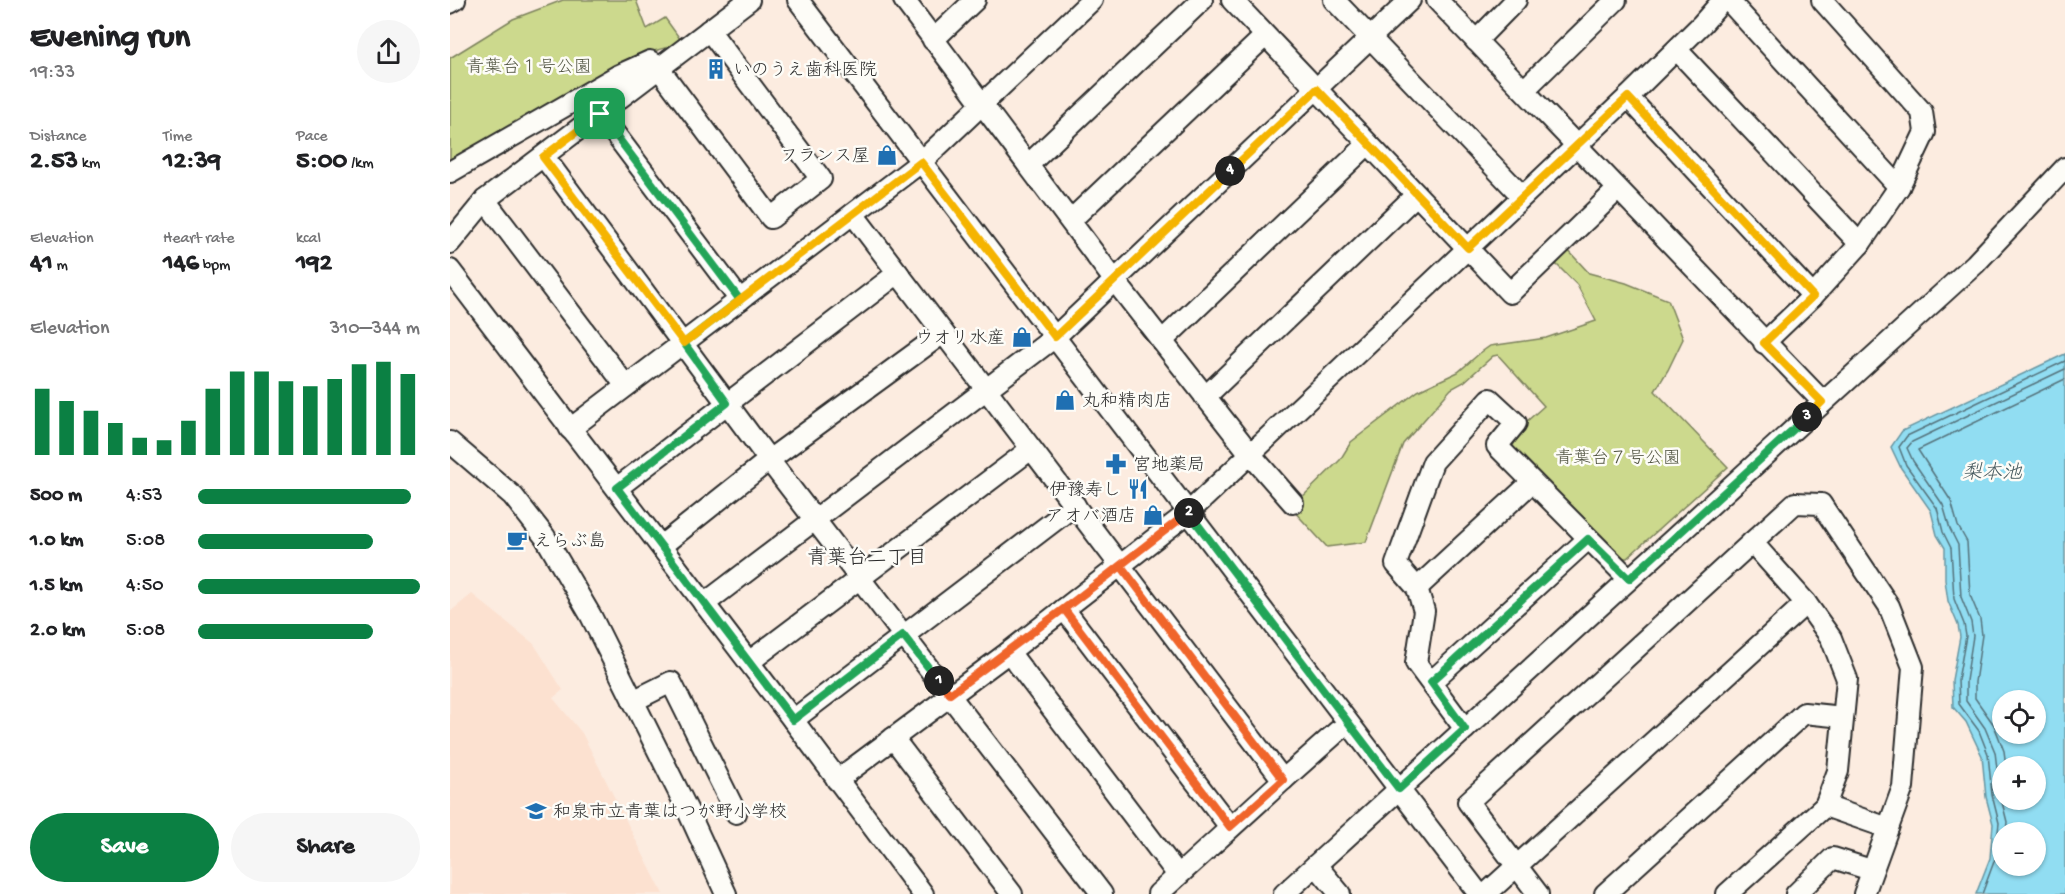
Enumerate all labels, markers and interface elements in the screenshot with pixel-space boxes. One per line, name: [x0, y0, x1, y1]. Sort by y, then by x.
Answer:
text: Evening run: [30, 20, 190, 58]
button: share: [357, 20, 420, 83]
park label: 青葉台１号公園: [466, 57, 592, 79]
building icon: いのうえ歯科医院: [704, 57, 728, 81]
place label: いのうえ歯科医院: [733, 60, 877, 82]
text: 19:33: [30, 62, 75, 85]
pin: [574, 88, 625, 139]
icon: arrive: [583, 97, 616, 130]
text: Distance: [30, 128, 87, 147]
text: Time: [163, 128, 192, 147]
text: Pace: [296, 128, 327, 147]
shop icon: フランス屋: [875, 143, 899, 167]
text: 2.53: [30, 147, 78, 178]
text: 12:39: [163, 147, 221, 178]
text: 5:00: [296, 147, 347, 178]
place label: フランス屋: [780, 147, 870, 168]
text: km: [78, 155, 100, 174]
text: /km: [347, 155, 374, 174]
pin: 4: [1215, 156, 1245, 186]
text: 4: [1226, 161, 1234, 180]
text: Elevation: [30, 230, 94, 249]
text: Heart rate: [163, 230, 235, 249]
text: kcal: [296, 230, 321, 249]
text: 41: [30, 249, 53, 280]
text: 146: [163, 249, 199, 280]
text: 192: [296, 249, 332, 280]
text: m: [53, 257, 68, 276]
text: bpm: [199, 257, 230, 276]
text: Elevation: [30, 318, 110, 341]
text: 310–344 m: [330, 318, 420, 341]
shop icon: ウオリ水産: [1010, 325, 1034, 349]
place label: ウオリ水産: [915, 328, 1005, 350]
shop icon: 丸和精肉店: [1053, 388, 1077, 412]
place label: 丸和精肉店: [1082, 391, 1172, 413]
pin: 3: [1792, 402, 1822, 432]
text: 3: [1803, 407, 1811, 426]
park label: 青葉台７号公園: [1555, 448, 1681, 470]
pharmacy icon: 宮地薬局: [1104, 452, 1128, 476]
place label: 宮地薬局: [1133, 455, 1205, 477]
water label: 梨本池: [1962, 461, 2023, 486]
restaurant icon: 伊豫寿し: [1126, 477, 1150, 501]
place label: 伊豫寿し: [1049, 480, 1121, 502]
text: 500 m: [30, 485, 82, 508]
text: 4:53: [126, 485, 163, 508]
pin: 2: [1174, 498, 1204, 528]
shop icon: アオバ酒店: [1141, 503, 1165, 527]
text: 2: [1185, 503, 1193, 522]
place label: アオバ酒店: [1046, 506, 1136, 528]
cafe icon: えらぶ島: [505, 528, 529, 552]
text: 1.0 km: [30, 530, 84, 553]
text: 5:08: [126, 530, 165, 553]
place label: えらぶ島: [534, 531, 606, 553]
district label: 青葉台二丁目: [807, 546, 927, 571]
text: 1.5 km: [30, 575, 83, 598]
text: 4:50: [126, 575, 164, 598]
text: 2.0 km: [30, 620, 85, 643]
text: 5:08: [126, 620, 165, 643]
pin: 1: [924, 666, 954, 696]
text: 1: [936, 671, 942, 690]
map controls: [1992, 690, 2046, 876]
button: locate: [1992, 690, 2046, 744]
button: +: [1992, 756, 2046, 810]
school or university icon: 和泉市立青葉はつが野小学校: [524, 799, 548, 823]
place label: 和泉市立青葉はつが野小学校: [553, 802, 787, 824]
button: Save: [30, 813, 219, 882]
button: Share: [231, 813, 420, 882]
button: −: [1992, 822, 2046, 876]

